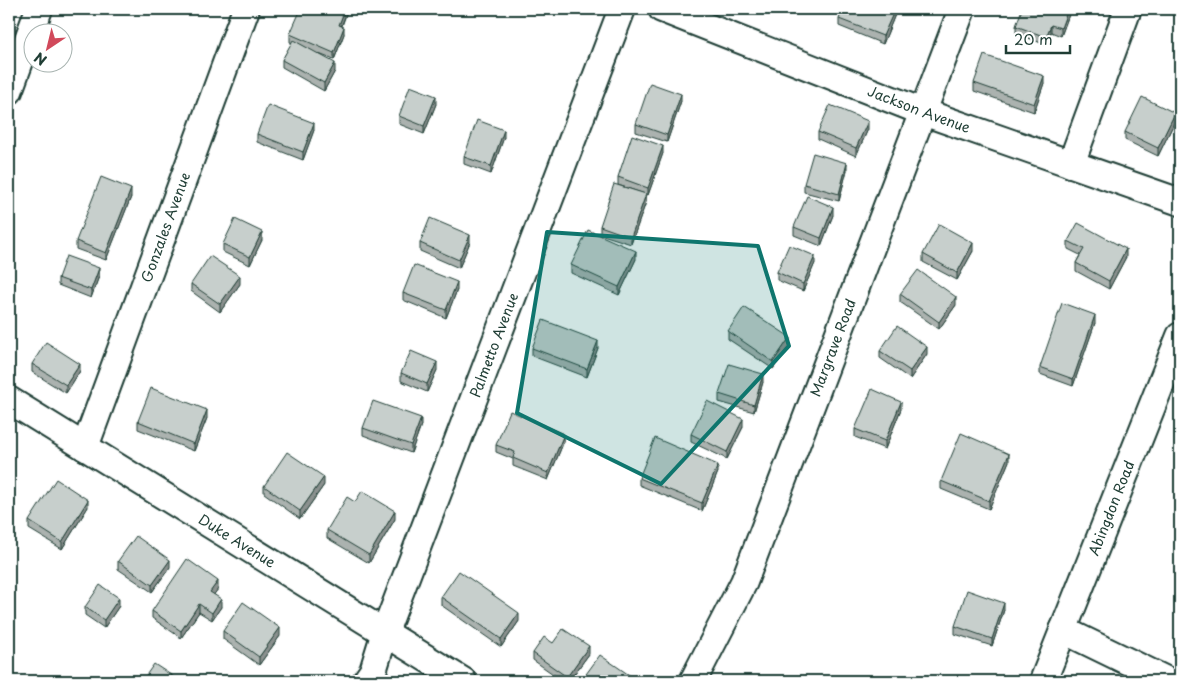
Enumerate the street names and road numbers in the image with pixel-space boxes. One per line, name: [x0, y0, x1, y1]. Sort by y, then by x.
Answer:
street label: Jackson Avenue: [865, 80, 974, 138]
street label: Gonzales Avenue: [135, 169, 195, 285]
street label: Palmetto Avenue: [464, 289, 523, 400]
street label: Margrave Road: [804, 296, 861, 400]
street label: Abingdon Road: [1083, 457, 1140, 559]
street label: Duke Avenue: [195, 509, 280, 573]

